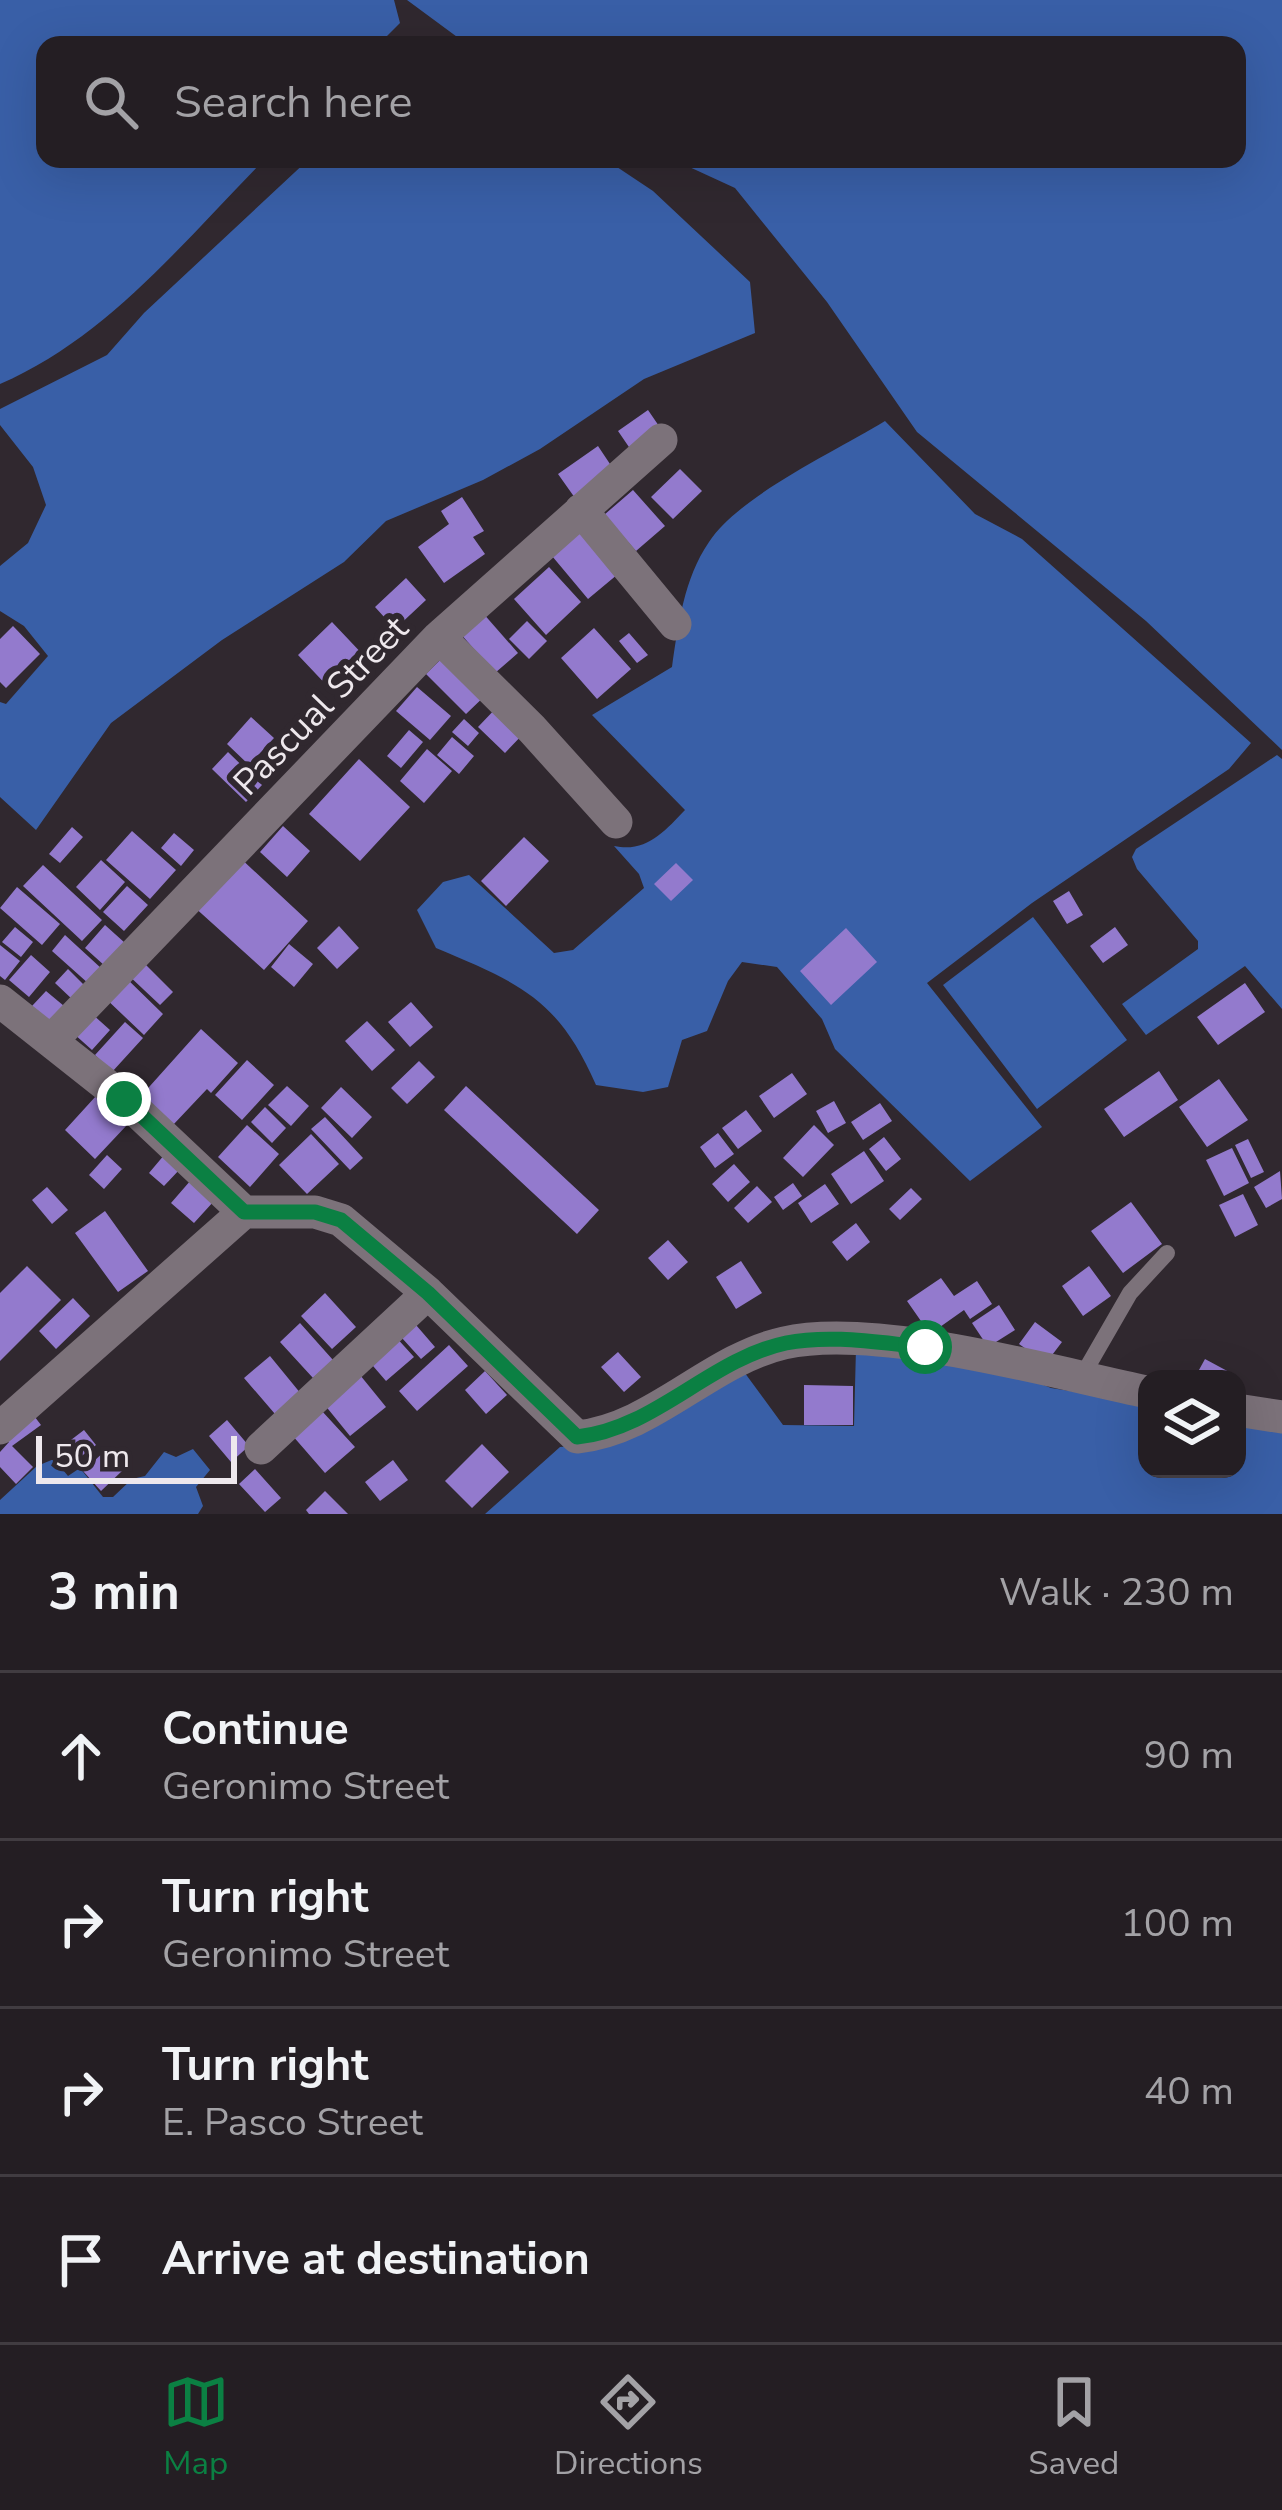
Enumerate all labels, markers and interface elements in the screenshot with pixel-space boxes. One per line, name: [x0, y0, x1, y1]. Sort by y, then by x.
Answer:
search box: [36, 36, 1246, 168]
icon: search: [78, 69, 144, 135]
text: Search here: [174, 72, 413, 133]
street label: Pascual Street: [223, 605, 420, 807]
route end: [97, 1072, 151, 1126]
route start: [898, 1320, 952, 1374]
map controls: [1138, 1370, 1246, 1478]
button: layers: [1138, 1370, 1246, 1478]
scale bar: [36, 1430, 237, 1483]
text: 50 m: [54, 1434, 130, 1479]
text: 3 min: [48, 1557, 180, 1627]
text: Walk · 230 m: [999, 1566, 1234, 1619]
text: Continue: [162, 1699, 349, 1760]
icon: ahead: [48, 1723, 114, 1789]
text: 90 m: [1144, 1729, 1234, 1782]
text: Geronimo Street: [162, 1760, 449, 1813]
text: Turn right: [162, 1867, 369, 1928]
icon: right: [48, 1891, 114, 1957]
text: 100 m: [1120, 1897, 1234, 1950]
text: Geronimo Street: [162, 1928, 449, 1981]
text: Turn right: [162, 2035, 369, 2096]
icon: right: [48, 2059, 114, 2125]
text: 40 m: [1144, 2065, 1234, 2118]
text: E. Pasco Street: [162, 2096, 423, 2149]
icon: arrive: [48, 2227, 114, 2293]
text: Arrive at destination: [162, 2229, 590, 2290]
tab: Map: [163, 2369, 229, 2486]
tab: Directions: [554, 2369, 703, 2486]
tab: Saved: [1028, 2369, 1119, 2486]

